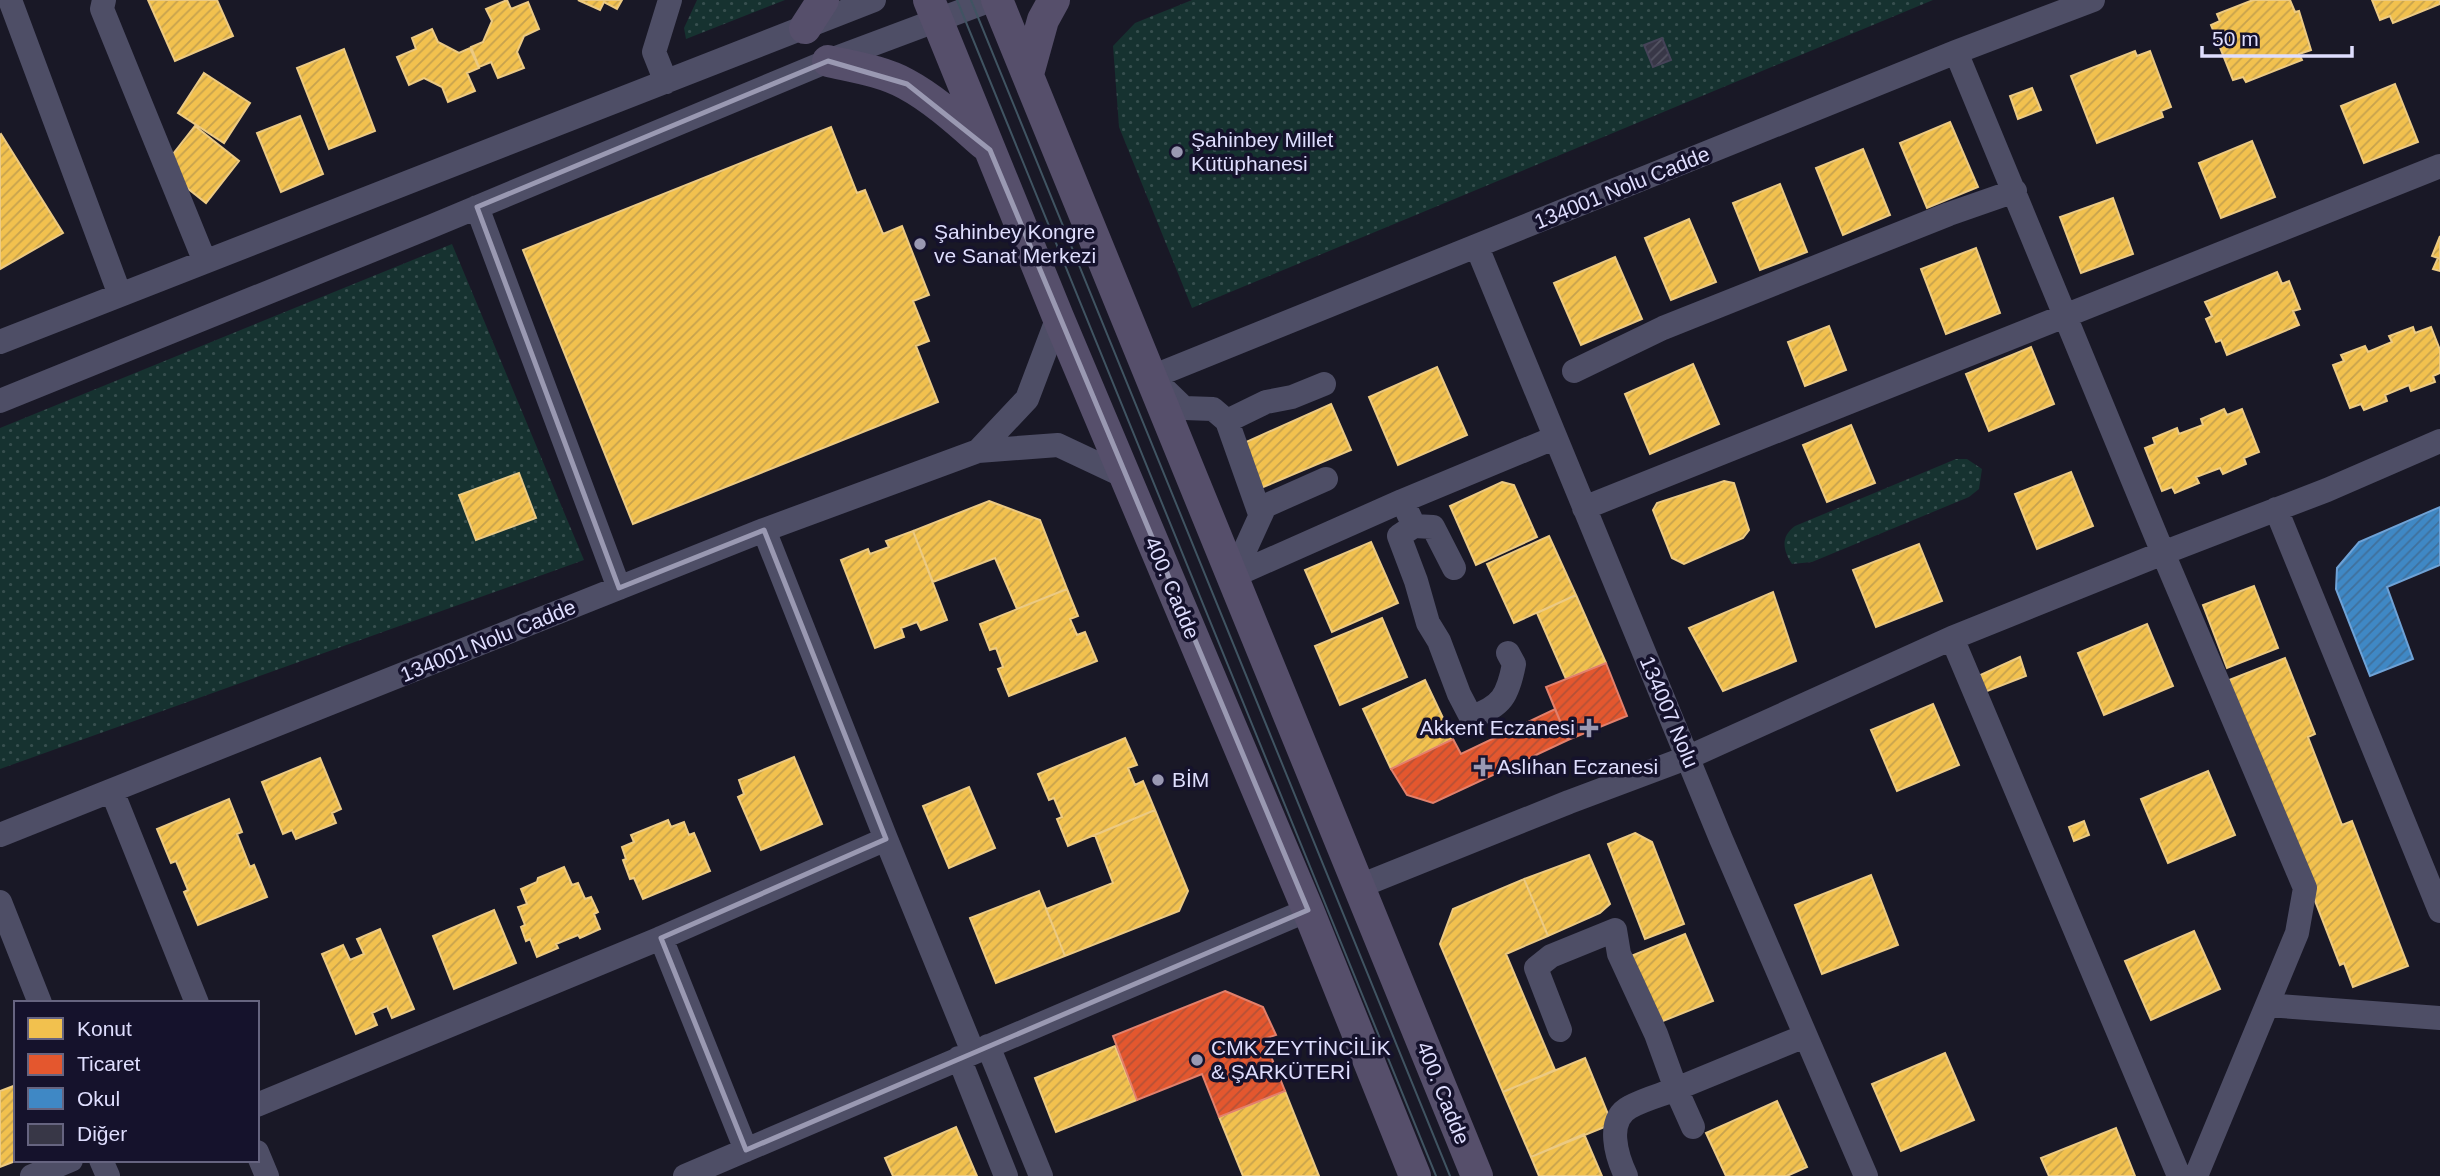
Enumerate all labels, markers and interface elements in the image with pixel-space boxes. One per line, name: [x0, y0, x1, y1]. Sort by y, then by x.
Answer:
scale bar: [2202, 14, 2352, 58]
text: 50 m: [2212, 27, 2259, 50]
place label: Şahinbey Millet Kütüphanesi: [1191, 128, 1334, 175]
street label: 134001 Nolu Cadde: [1531, 142, 1713, 233]
marker: Şahinbey Millet Kütüphanesi: [1169, 144, 1185, 160]
place label: Şahinbey Kongre ve Sanat Merkezi: [934, 220, 1096, 267]
marker: Şahinbey Kongre ve Sanat Merkezi: [912, 236, 928, 252]
street label: 400. Cadde: [1141, 533, 1204, 642]
street label: 134001 Nolu Cadde: [397, 595, 579, 686]
street label: 134007 Nolu: [1636, 652, 1703, 771]
place label: Akkent Eczanesi: [1420, 716, 1575, 739]
marker: Akkent Eczanesi: [1581, 720, 1597, 736]
place label: Aslıhan Eczanesi: [1497, 755, 1658, 778]
marker: Aslıhan Eczanesi: [1475, 759, 1491, 775]
place label: BİM: [1172, 768, 1209, 791]
marker: BİM: [1150, 772, 1166, 788]
legend: [14, 1001, 259, 1162]
text: Konut: [77, 1017, 132, 1040]
place label: CMK ZEYTİNCİLİK & ŞARKÜTERİ: [1211, 1036, 1391, 1083]
street label: 400. Cadde: [1412, 1038, 1474, 1147]
text: Ticaret: [77, 1052, 141, 1075]
marker: CMK ZEYTİNCİLİK & ŞARKÜTERİ: [1189, 1052, 1205, 1068]
text: Okul: [77, 1087, 120, 1110]
text: Diğer: [77, 1122, 127, 1145]

